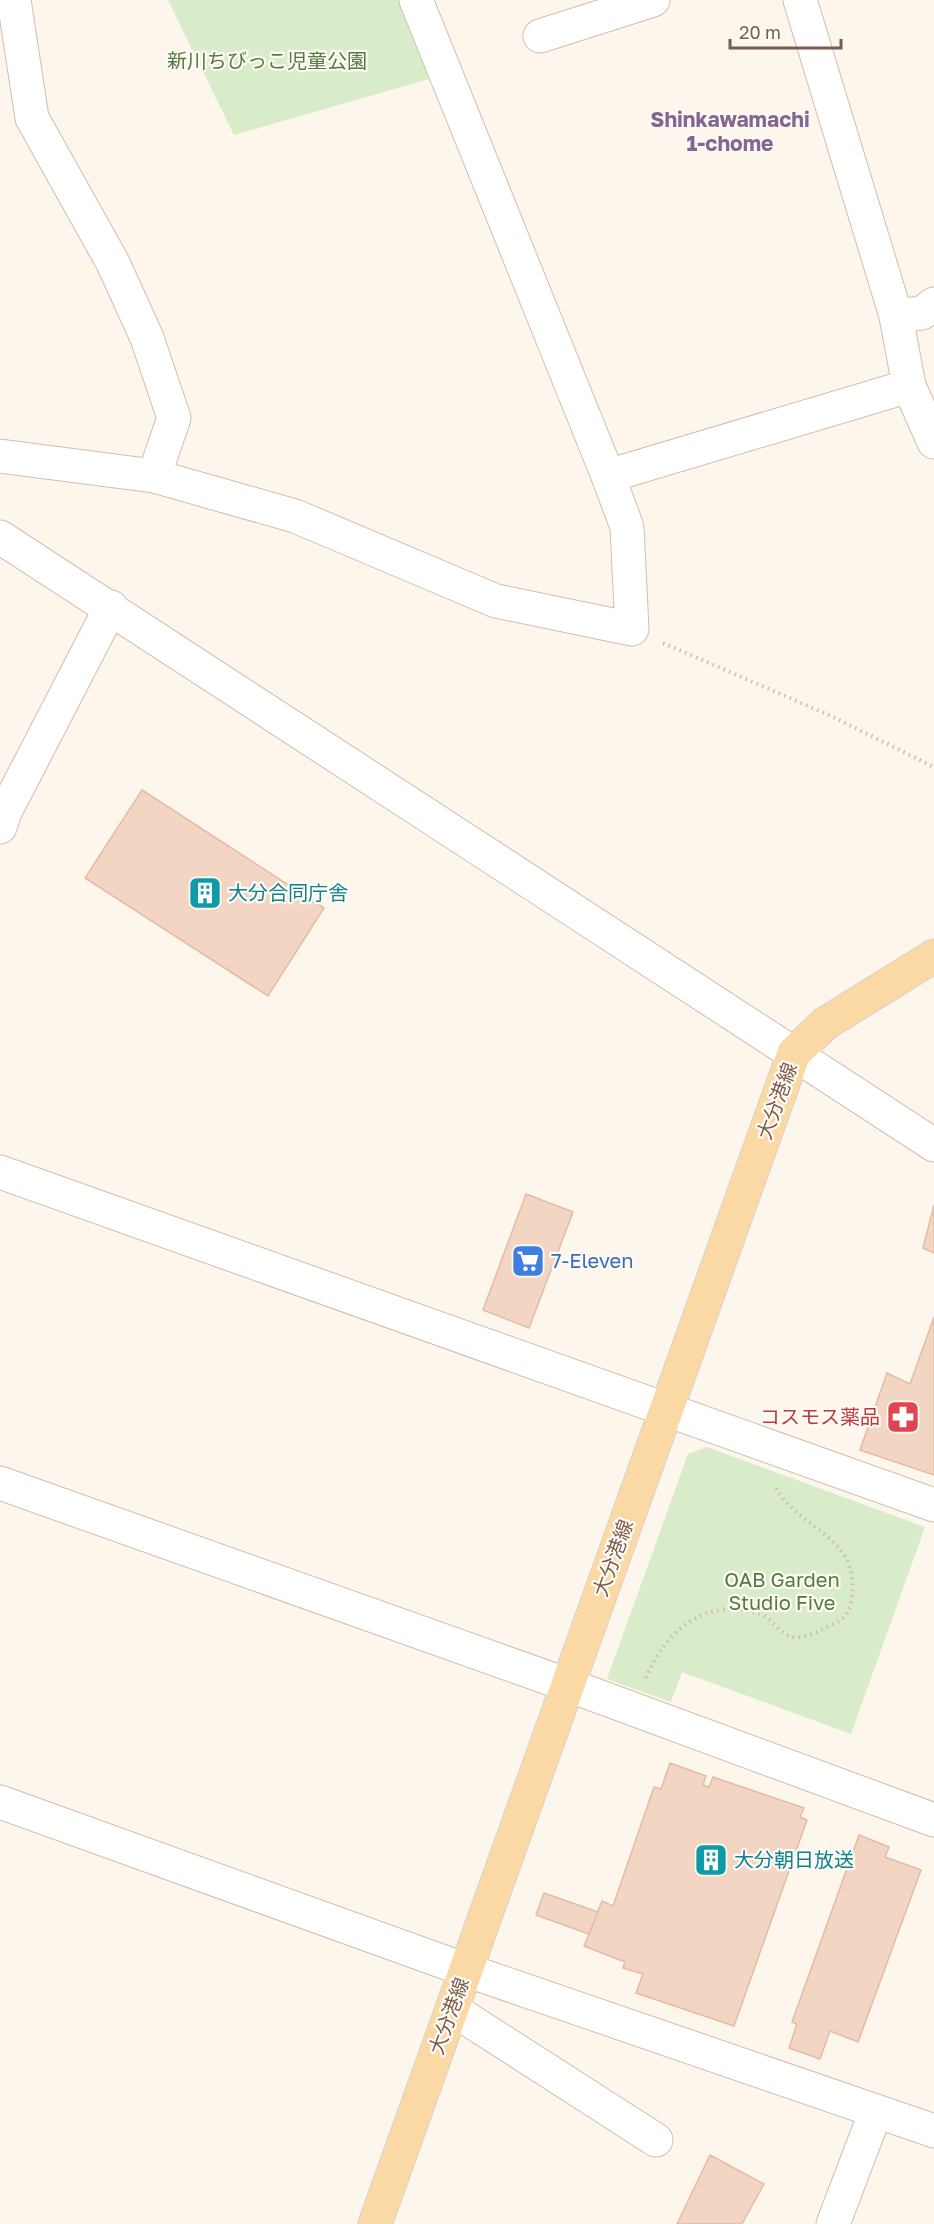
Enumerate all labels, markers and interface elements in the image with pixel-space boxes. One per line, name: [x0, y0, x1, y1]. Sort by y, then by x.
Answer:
scale bar: [730, 12, 841, 50]
text: 20 m: [739, 21, 781, 43]
park label: 新川ちびっこ児童公園: [167, 48, 367, 72]
district label: Shinkawamachi 1-chome: [650, 106, 810, 156]
building icon: 大分合同庁舎: [187, 875, 223, 911]
place label: 大分合同庁舎: [228, 880, 348, 904]
street label: 大分港線: [751, 1059, 801, 1142]
supermarket icon: 7-Eleven: [510, 1243, 546, 1279]
place label: 7-Eleven: [551, 1248, 634, 1272]
pharmacy icon: コスモス薬品: [885, 1399, 921, 1435]
place label: コスモス薬品: [760, 1404, 880, 1428]
street label: 大分港線: [587, 1516, 637, 1599]
park label: OAB Garden Studio Five: [724, 1567, 840, 1614]
building icon: 大分朝日放送: [693, 1842, 729, 1878]
place label: 大分朝日放送: [734, 1847, 854, 1871]
street label: 大分港線: [423, 1974, 473, 2057]

